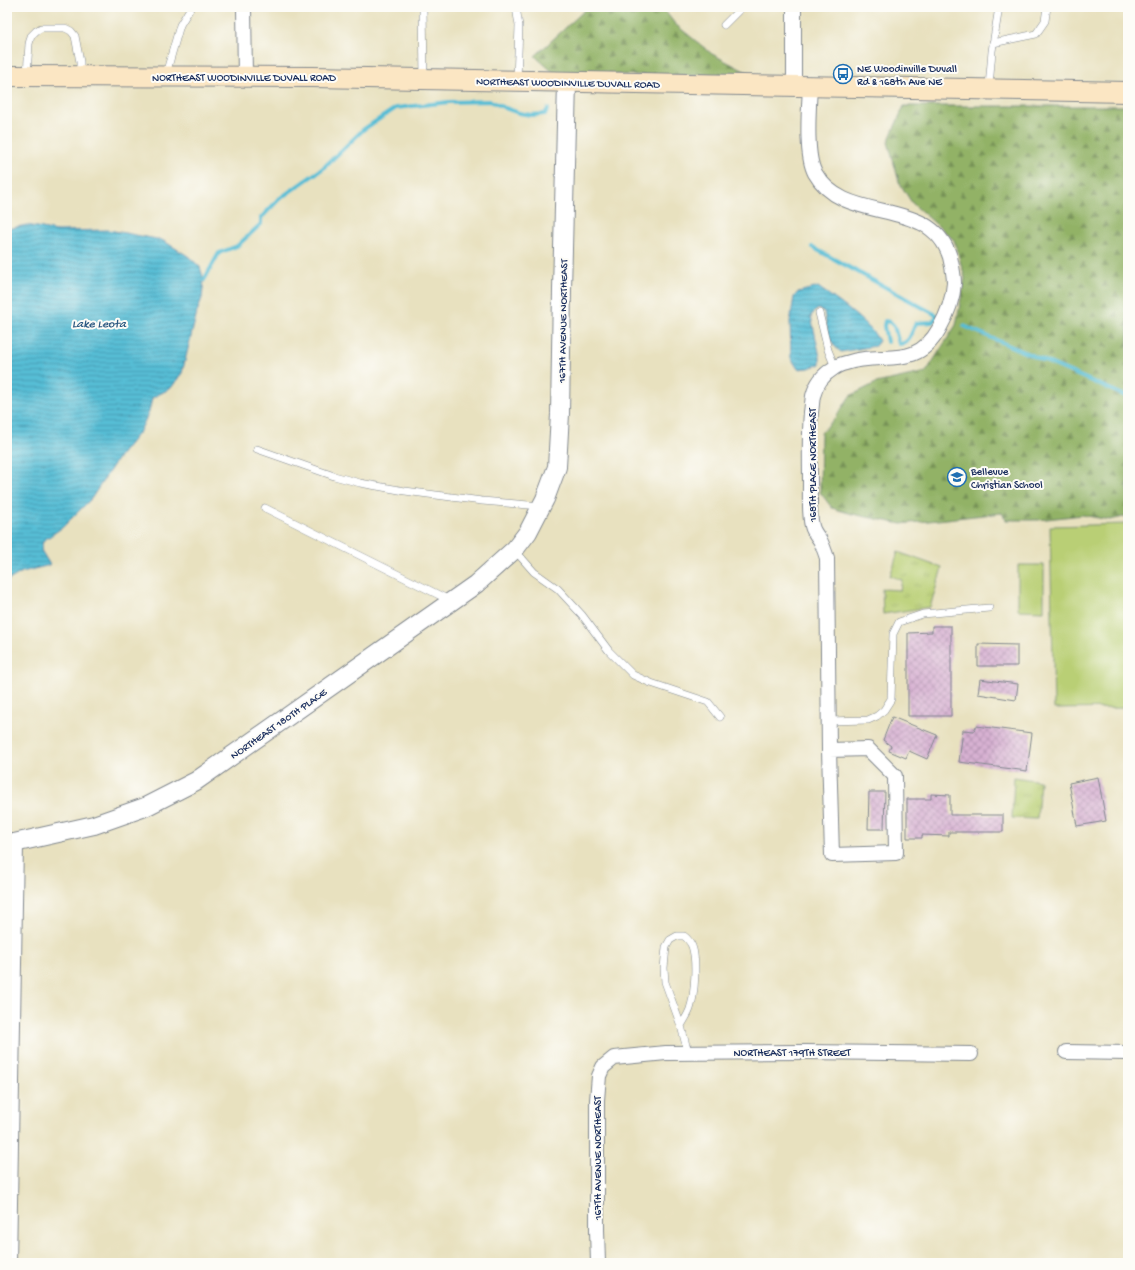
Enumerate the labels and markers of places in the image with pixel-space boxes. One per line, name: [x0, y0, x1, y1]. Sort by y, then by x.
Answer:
bus stop icon: NE Woodinville Duvall Rd & 168th Ave NE: [832, 63, 854, 85]
place label: NE Woodinville Duvall Rd & 168th Ave NE: [857, 64, 958, 89]
school or university icon: Bellevue Christian School: [946, 466, 968, 488]
place label: Bellevue Christian School: [970, 467, 1043, 492]

